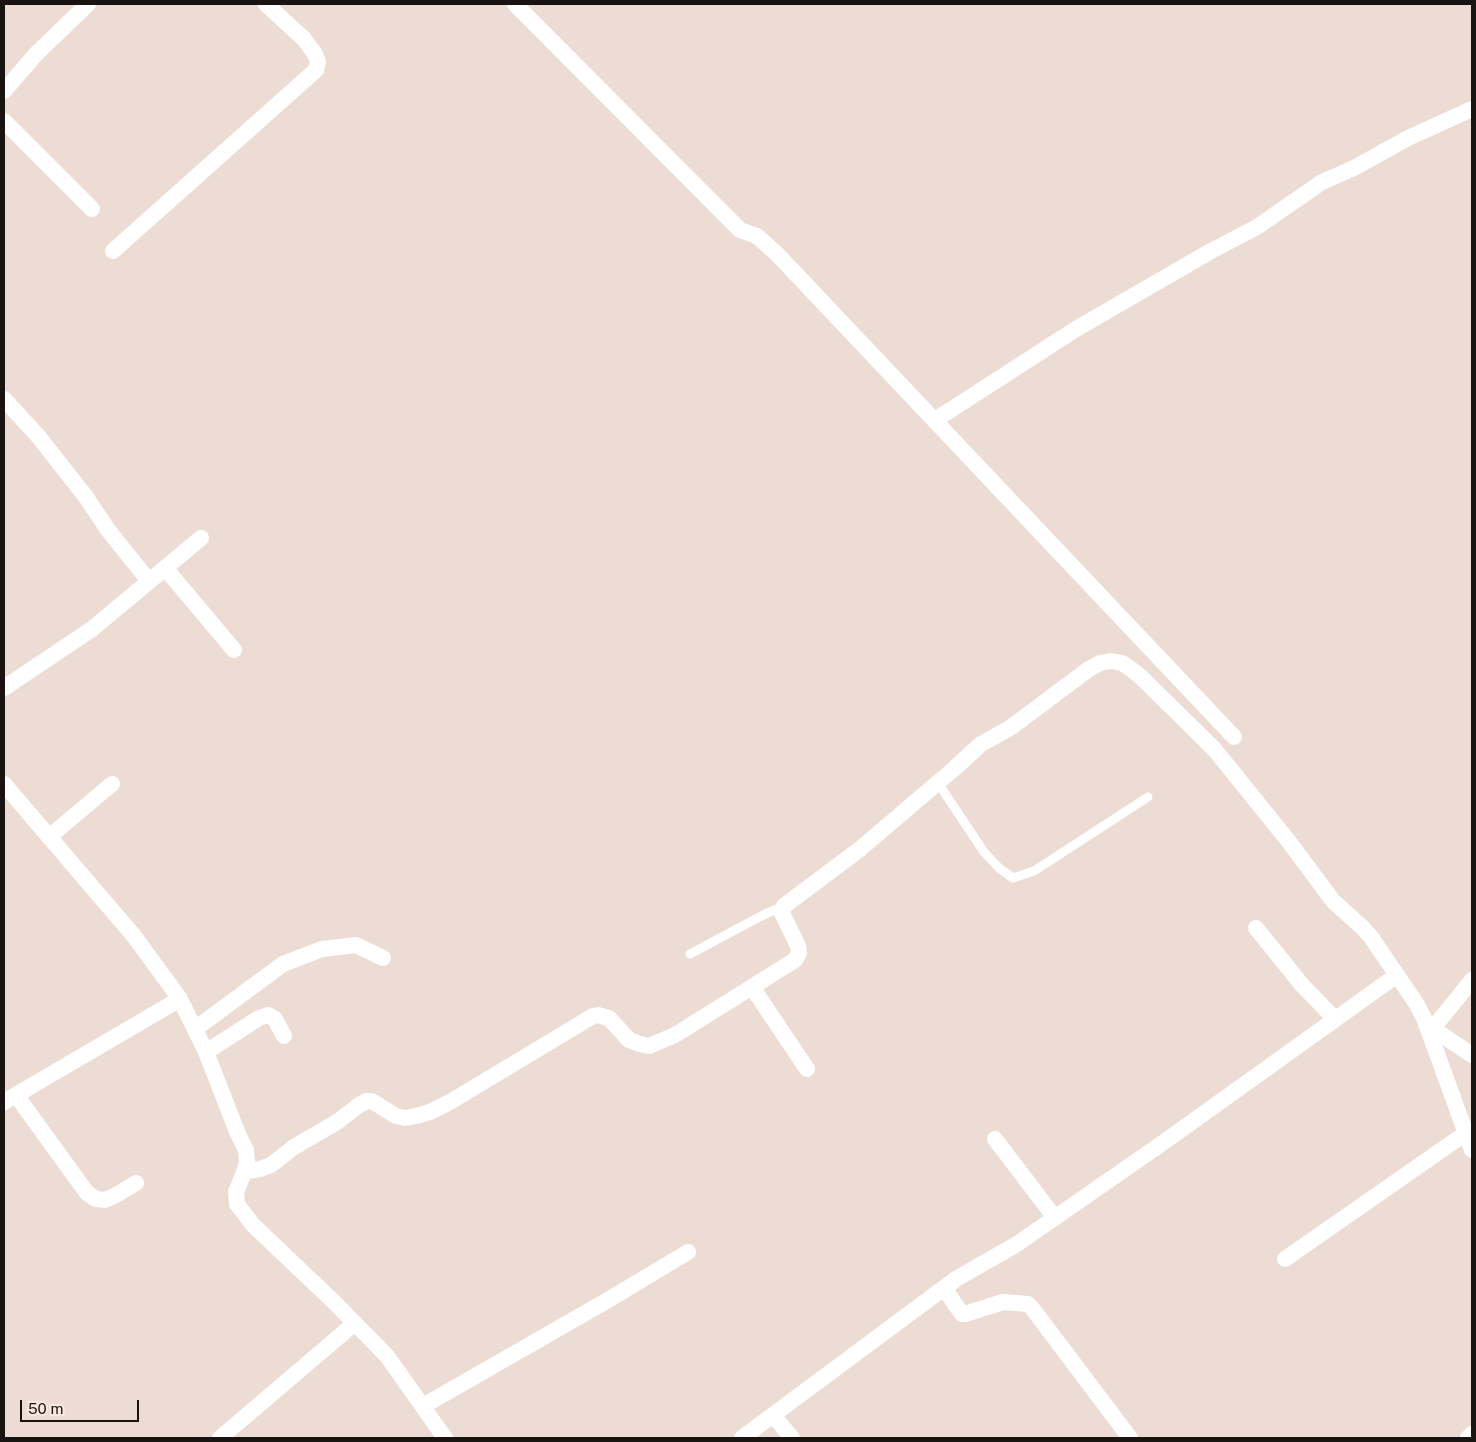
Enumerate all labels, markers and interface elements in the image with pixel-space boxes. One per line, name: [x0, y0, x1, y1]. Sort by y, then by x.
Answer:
scale bar: [22, 1390, 141, 1422]
text: 50 m: [28, 1400, 63, 1417]

